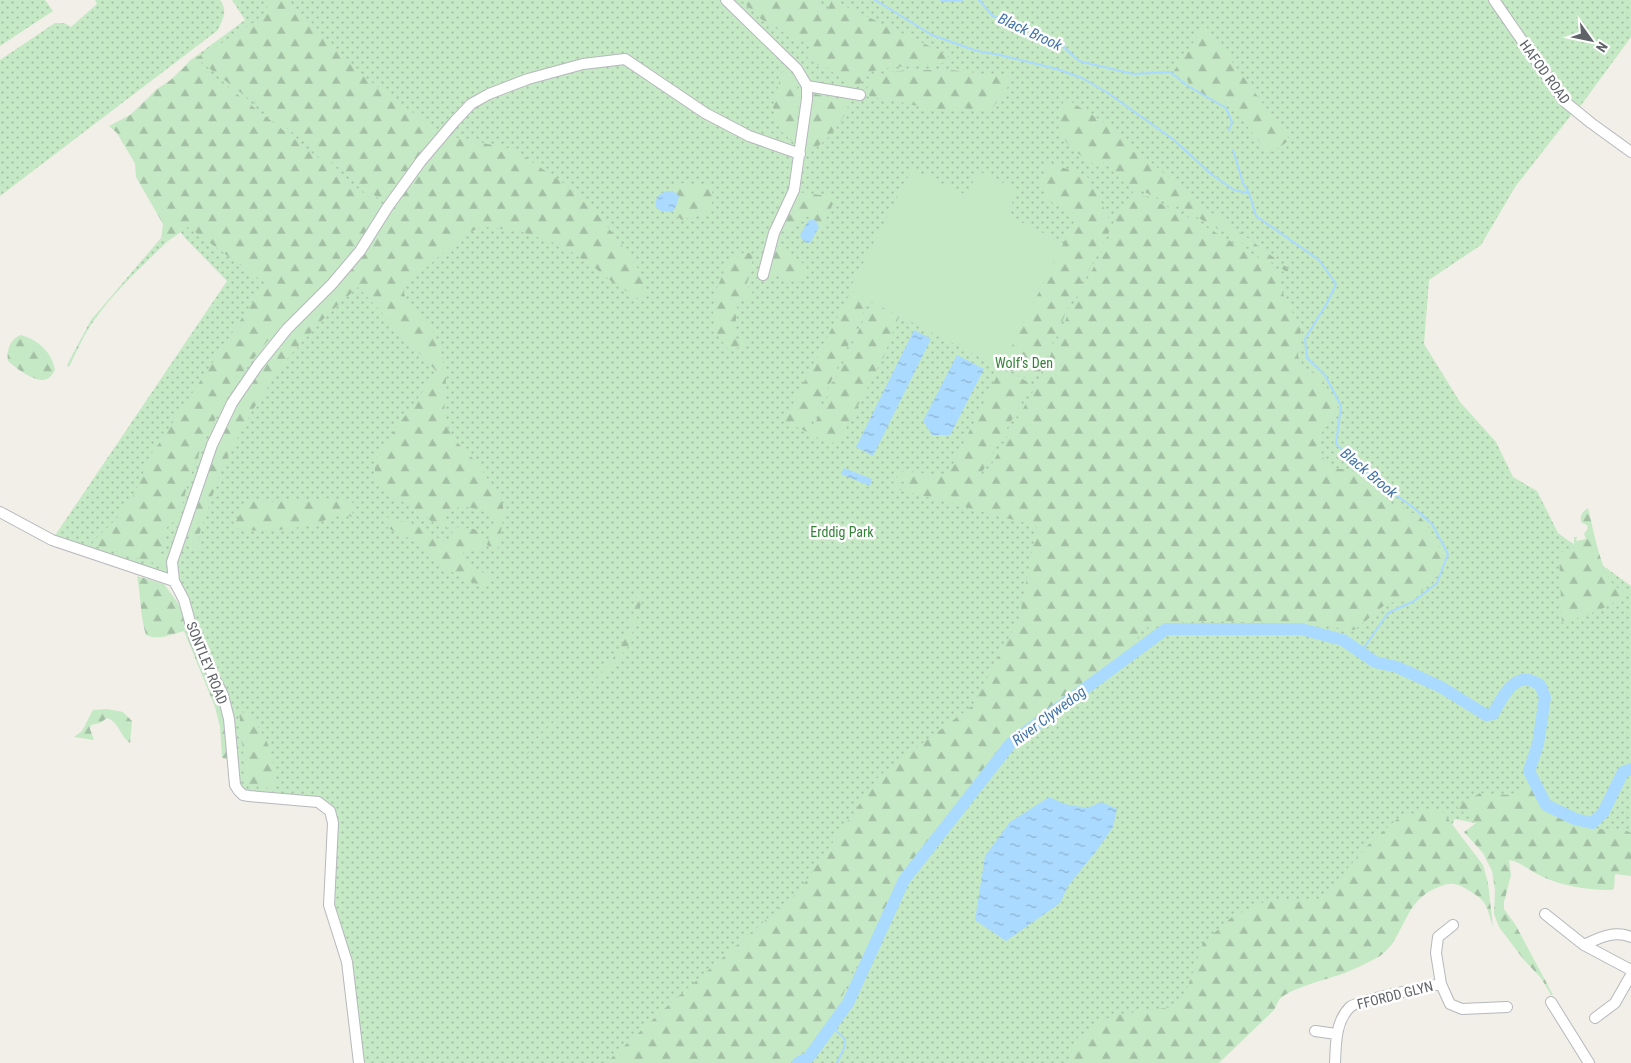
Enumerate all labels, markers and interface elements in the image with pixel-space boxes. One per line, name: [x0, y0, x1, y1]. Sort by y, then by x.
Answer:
water label: Black Brook: [995, 9, 1065, 55]
north arrow: [1566, 15, 1616, 65]
street label: HAFOD ROAD: [1516, 37, 1574, 107]
text: N: [1593, 39, 1611, 55]
park label: Wolf's Den: [995, 355, 1053, 371]
water label: Black Brook: [1337, 444, 1401, 502]
park label: Erddig Park: [810, 524, 874, 540]
street label: SONTLEY ROAD: [183, 619, 231, 707]
water label: River Clywedog: [1009, 682, 1089, 750]
street label: FFORDD GLYN: [1355, 978, 1435, 1012]

